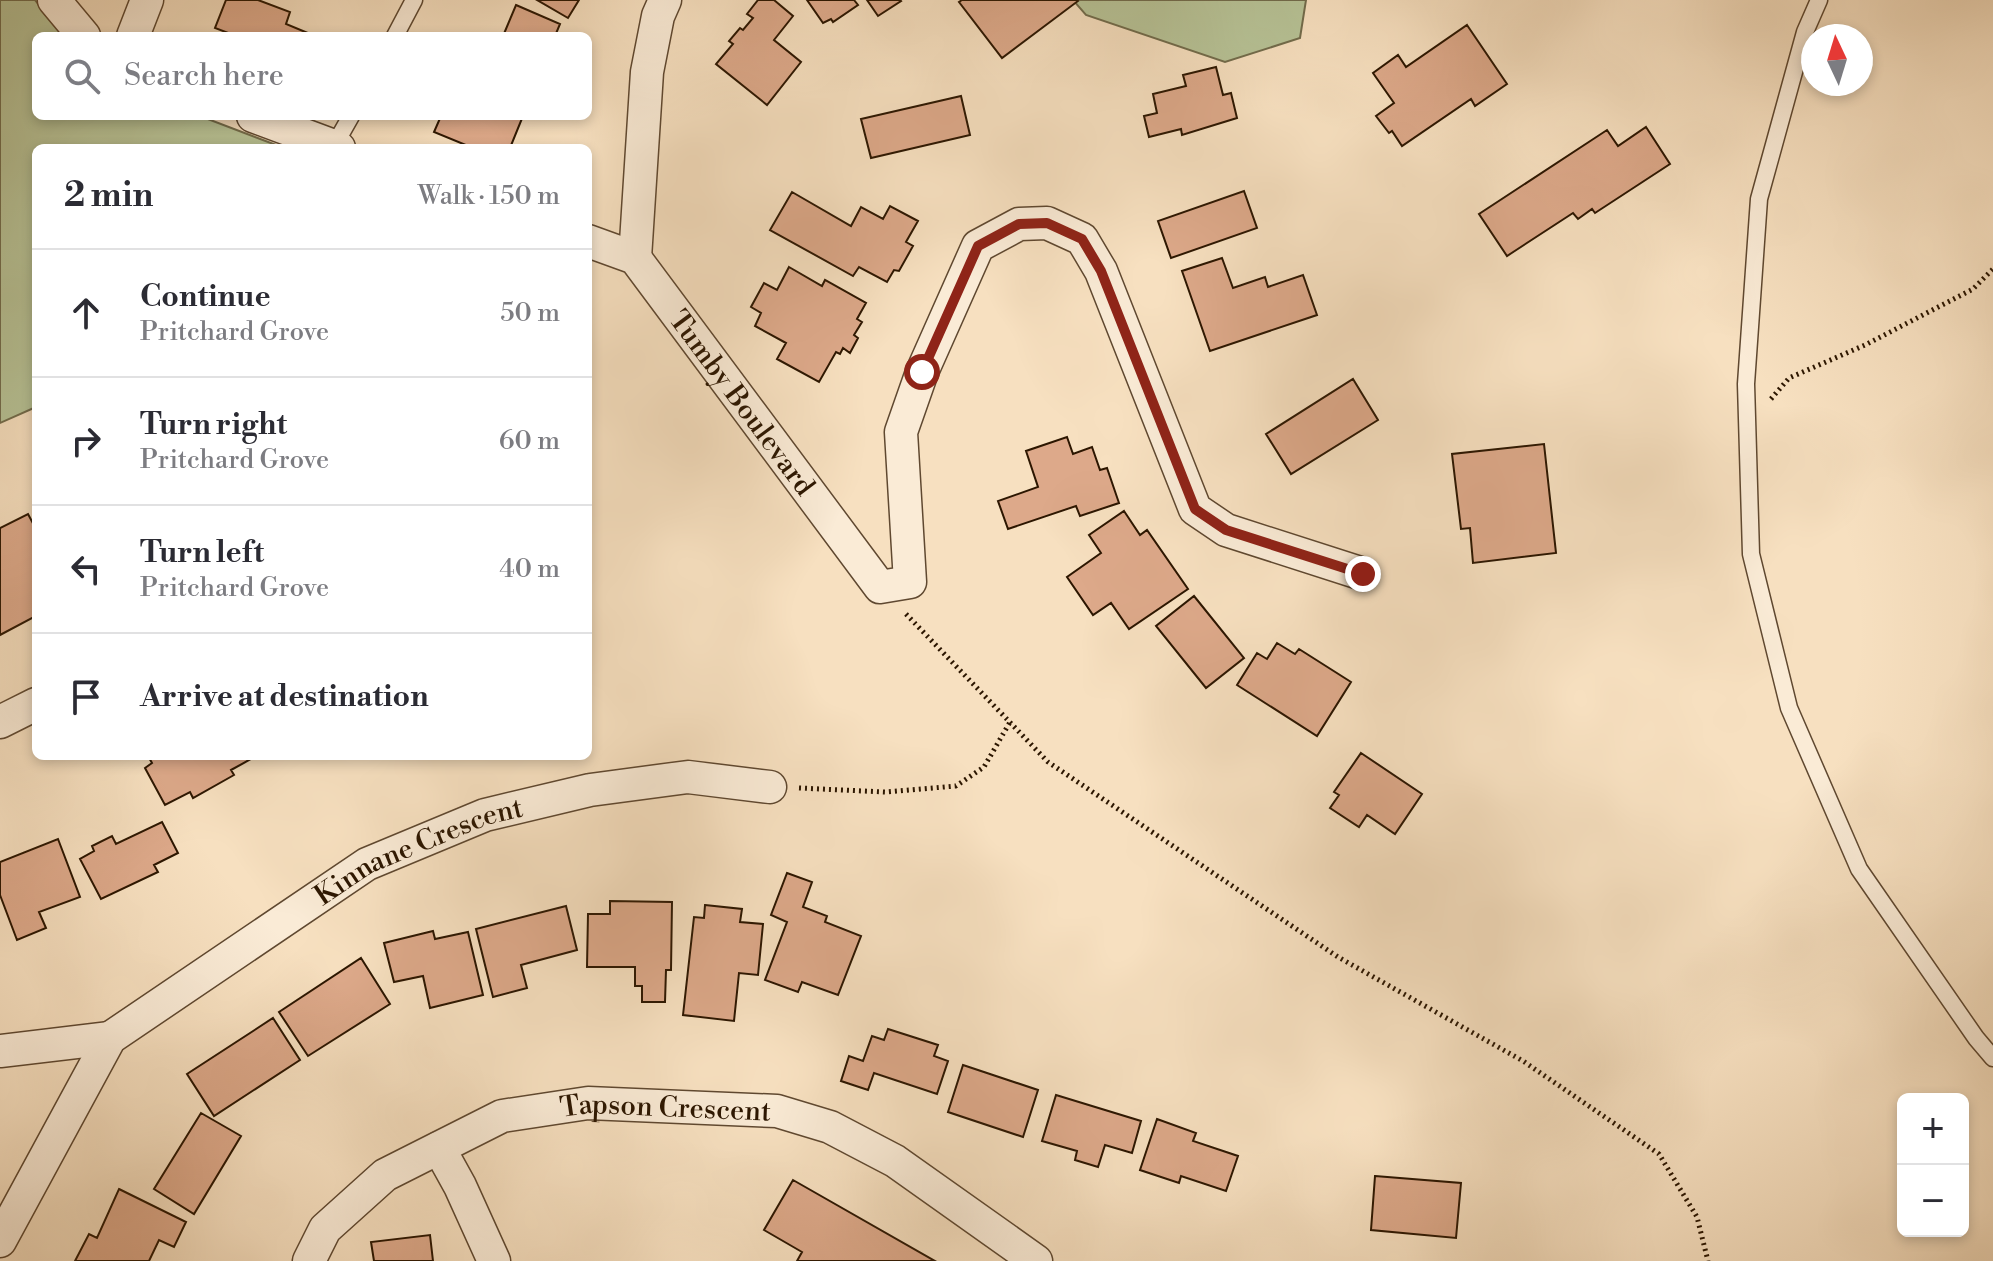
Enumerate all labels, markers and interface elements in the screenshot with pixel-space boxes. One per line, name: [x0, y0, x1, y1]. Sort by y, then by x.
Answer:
north arrow: [1801, 24, 1873, 96]
search box: [32, 32, 592, 120]
icon: search: [60, 54, 104, 98]
text: Search here: [124, 57, 284, 95]
text: 2 min: [64, 175, 153, 217]
text: Walk · 150 m: [418, 180, 560, 212]
text: Continue: [140, 278, 271, 316]
icon: ahead: [64, 291, 108, 335]
text: 50 m: [500, 297, 560, 329]
street label: Tumby Boulevard: [661, 304, 822, 503]
text: Pritchard Grove: [140, 316, 329, 348]
route start: [904, 354, 940, 390]
text: Turn right: [140, 406, 287, 444]
icon: right: [64, 419, 108, 463]
text: 60 m: [499, 425, 560, 457]
text: Pritchard Grove: [140, 444, 329, 476]
text: Turn left: [140, 534, 264, 572]
icon: left: [64, 547, 108, 591]
text: 40 m: [499, 553, 560, 585]
route end: [1345, 556, 1381, 592]
text: Pritchard Grove: [140, 572, 329, 604]
icon: arrive: [64, 675, 108, 719]
text: Arrive at destination: [140, 678, 429, 716]
street label: Kinnane Crescent: [308, 791, 527, 914]
street label: Tapson Crescent: [558, 1086, 772, 1130]
map controls: [1897, 1093, 1969, 1237]
button: +: [1897, 1093, 1969, 1165]
button: −: [1897, 1165, 1969, 1237]

